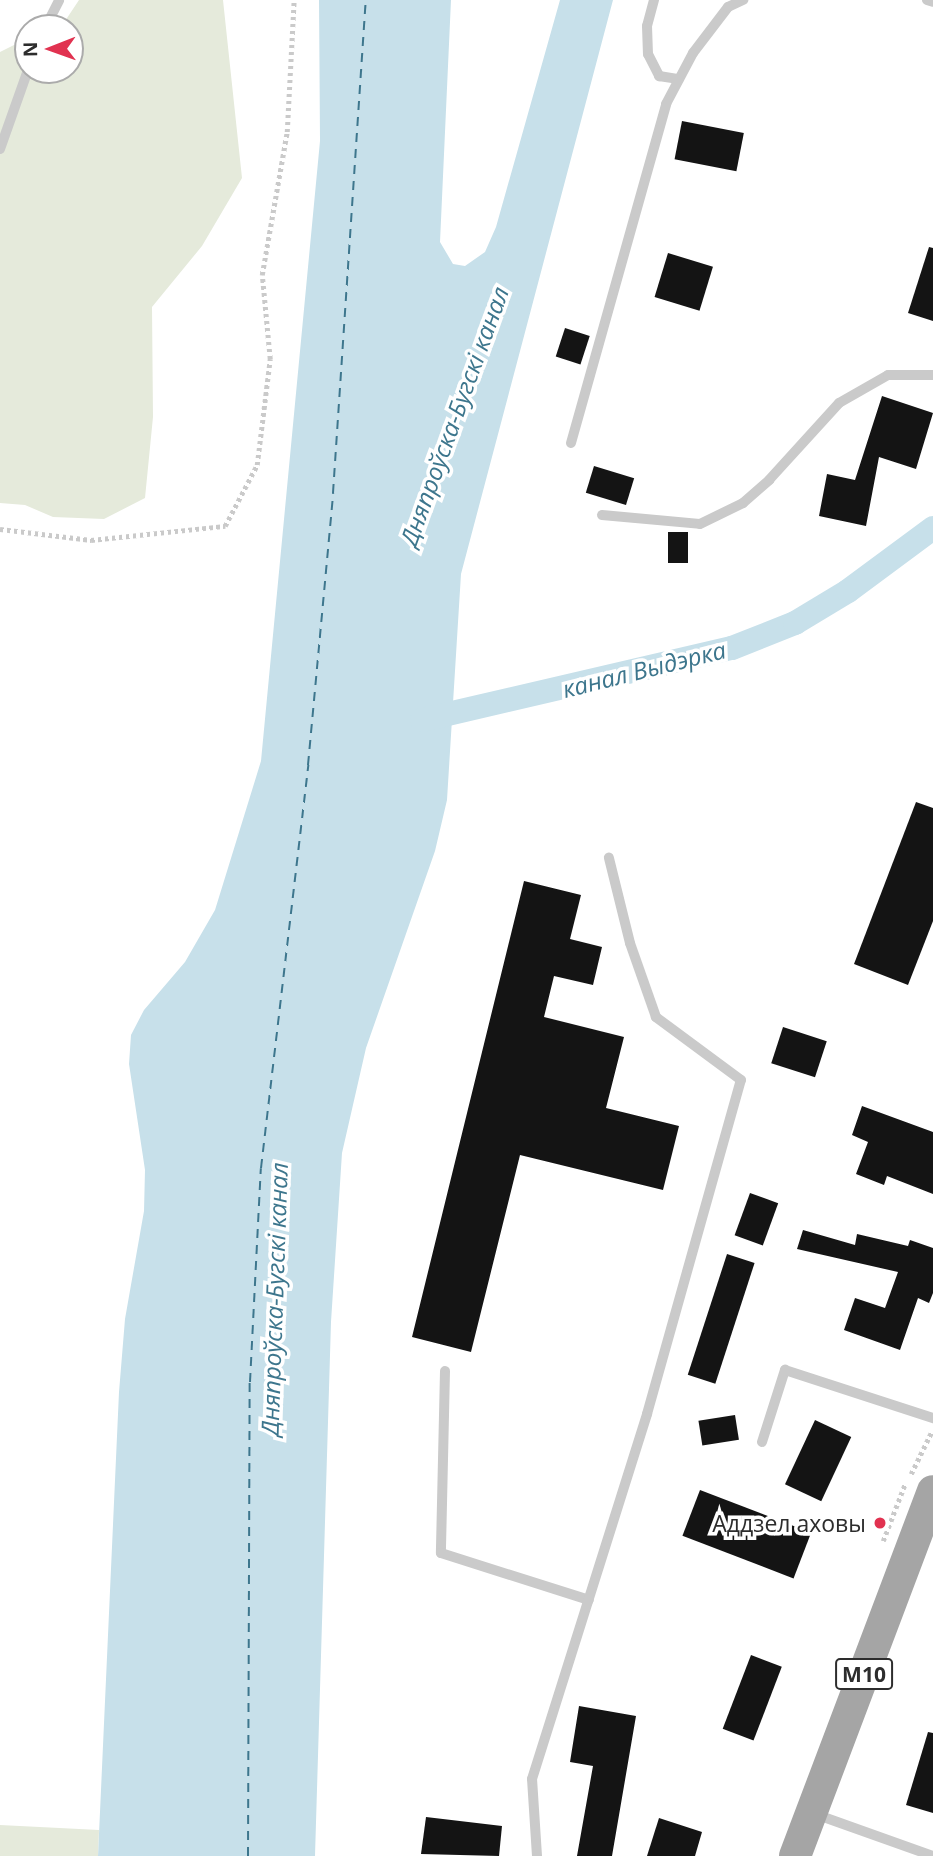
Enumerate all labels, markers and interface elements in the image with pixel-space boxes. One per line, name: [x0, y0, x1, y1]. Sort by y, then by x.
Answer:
north arrow: [14, 14, 84, 84]
text: N: [17, 41, 43, 57]
water label: Дняпроўска-Бугскі канал: [394, 282, 514, 550]
water label: канал Выдэрка: [559, 635, 729, 703]
water label: Дняпроўска-Бугскі канал: [255, 1162, 293, 1436]
place label: Аддзел аховы: [712, 1509, 866, 1537]
marker: Аддзел аховы: [872, 1515, 888, 1531]
road number: М10: [834, 1656, 894, 1692]

